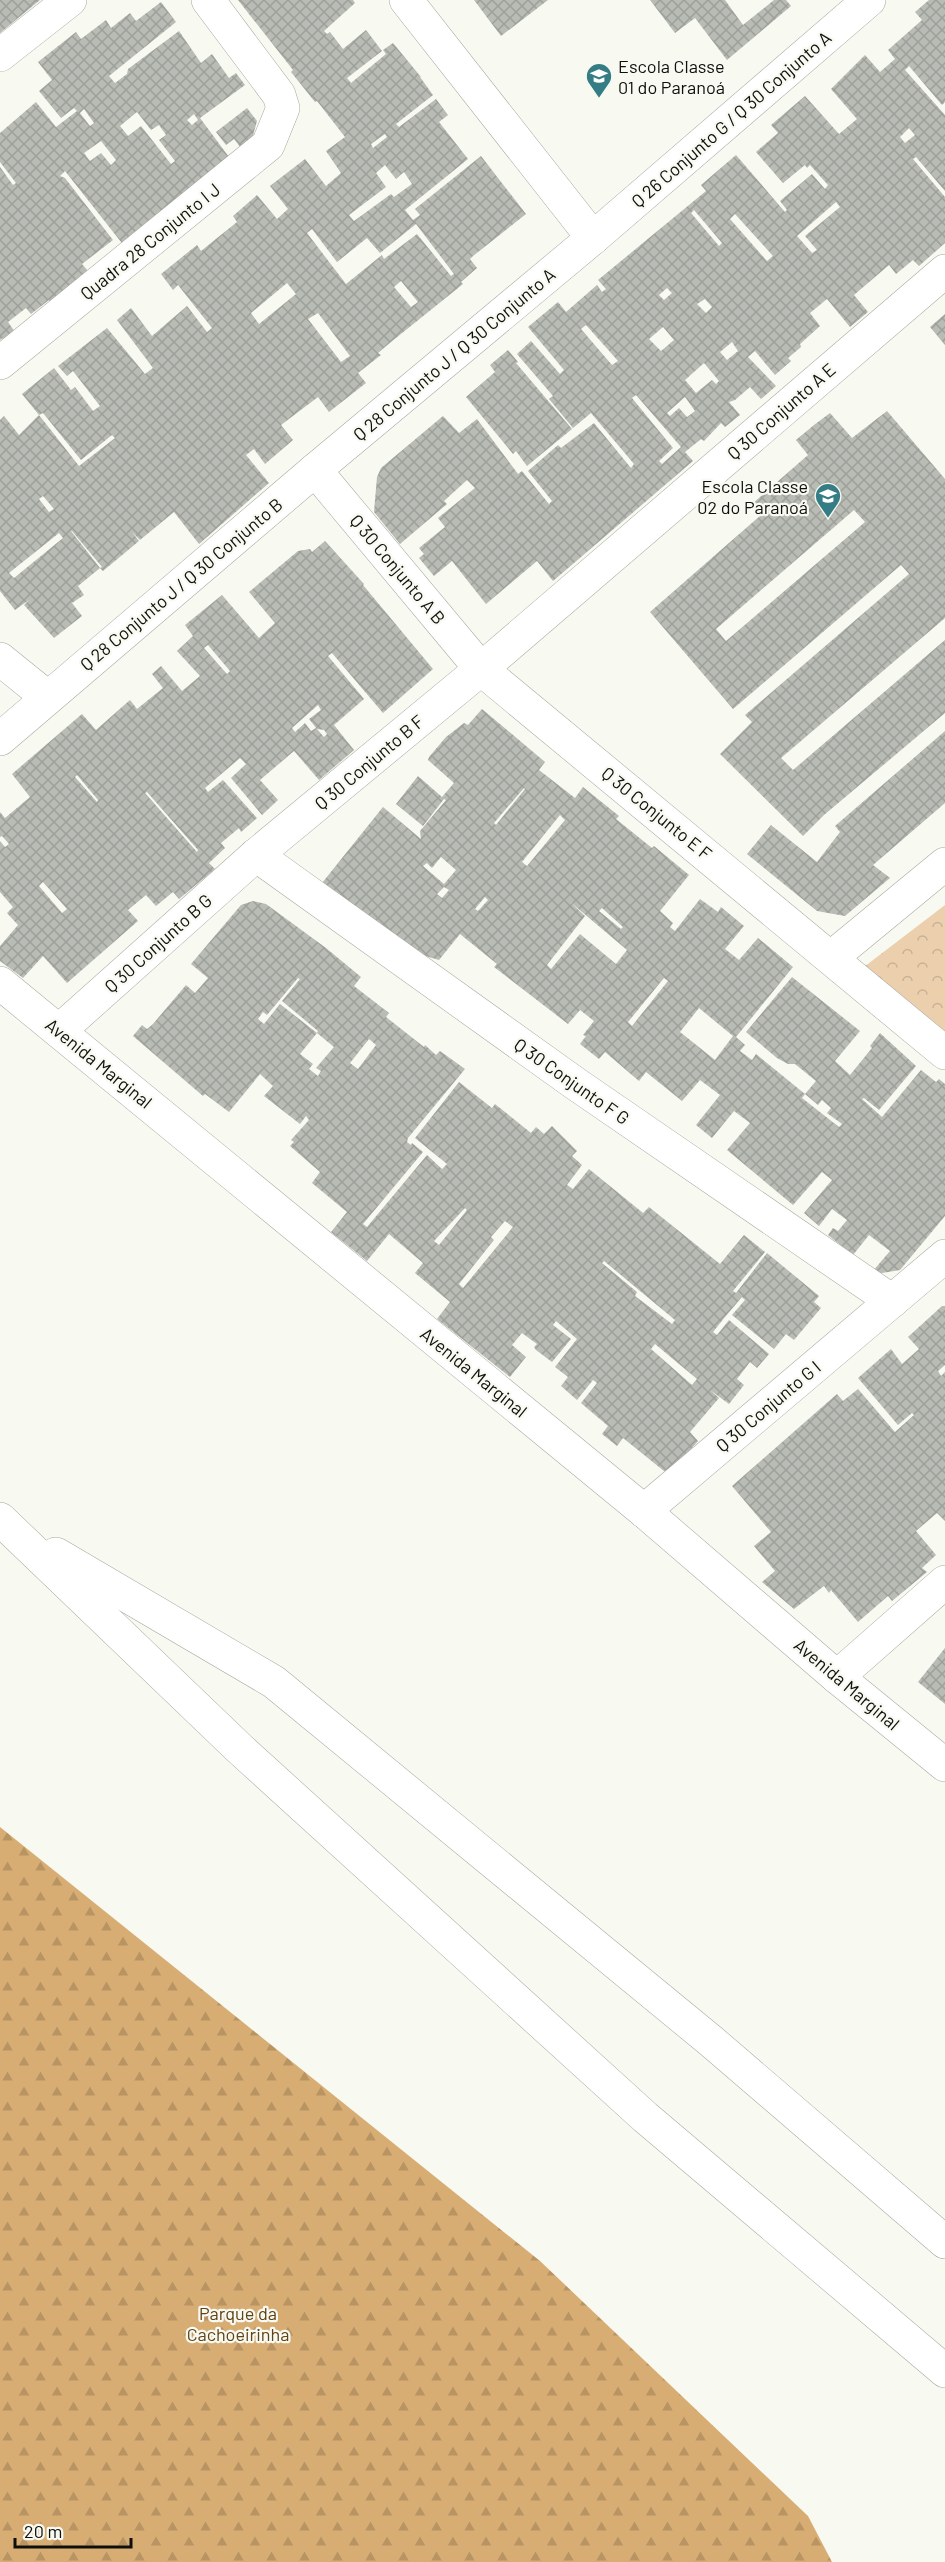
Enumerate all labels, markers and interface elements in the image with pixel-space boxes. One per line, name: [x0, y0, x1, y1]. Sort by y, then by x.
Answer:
street label: Q 26 Conjunto G / Q 30 Conjunto A: [627, 26, 835, 212]
place label: Escola Classe 01 do Paranoá: [618, 55, 725, 98]
school or university icon: Escola Classe 01 do Paranoá: [584, 61, 614, 99]
street label: Quadra 28 Conjunto I J: [76, 178, 224, 304]
street label: Q 28 Conjunto J / Q 30 Conjunto A: [348, 263, 560, 445]
street label: Q 30 Conjunto A E: [722, 358, 840, 464]
place label: Escola Classe 02 do Paranoá: [697, 475, 808, 518]
school or university icon: Escola Classe 02 do Paranoá: [813, 481, 843, 519]
street label: Q 28 Conjunto J / Q 30 Conjunto B: [75, 493, 287, 675]
street label: Q 30 Conjunto A B: [346, 510, 450, 628]
street label: Q 30 Conjunto B F: [310, 710, 428, 814]
street label: Q 30 Conjunto E F: [597, 762, 717, 864]
street label: Q 30 Conjunto B G: [100, 889, 216, 997]
street label: Avenida Marginal: [41, 1013, 157, 1113]
street label: Q 30 Conjunto F G: [510, 1033, 634, 1129]
street label: Avenida Marginal: [416, 1322, 532, 1422]
street label: Q 30 Conjunto G I: [711, 1356, 825, 1456]
street label: Avenida Marginal: [790, 1634, 904, 1734]
park label: Parque da Cachoeirinha: [187, 2302, 289, 2345]
scale bar: [15, 2511, 130, 2549]
text: 20 m: [24, 2520, 62, 2542]

